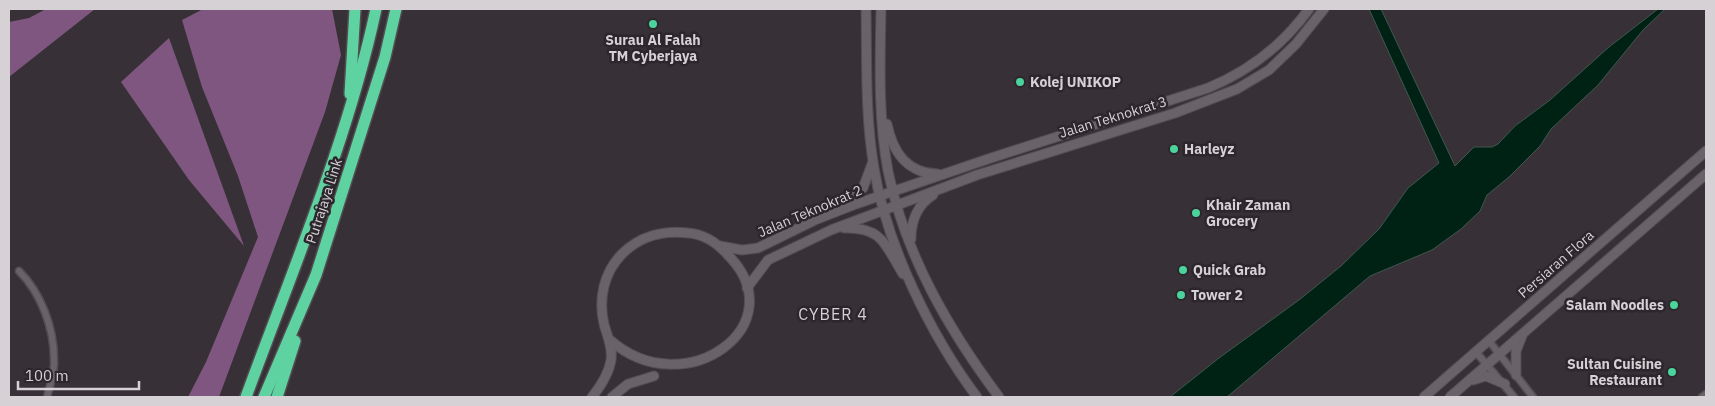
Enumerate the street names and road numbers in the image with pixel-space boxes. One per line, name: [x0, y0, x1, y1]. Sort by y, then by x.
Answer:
street label: Jalan Teknokrat 3: [1057, 92, 1169, 142]
street label: Putrajaya Link: [302, 156, 346, 246]
street label: Jalan Teknokrat 2: [755, 181, 865, 241]
street label: Persiaran Flora: [1514, 226, 1598, 302]

